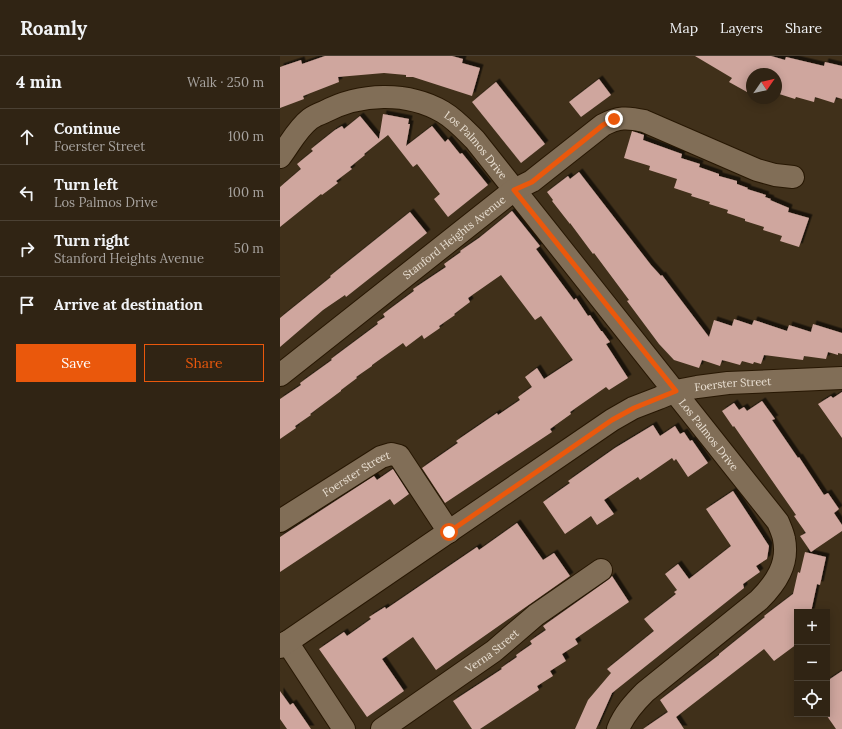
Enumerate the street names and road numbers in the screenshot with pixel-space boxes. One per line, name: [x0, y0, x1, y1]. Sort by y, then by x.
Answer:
street label: Los Palmos Drive: [441, 108, 510, 182]
street label: Stanford Heights Avenue: [400, 192, 508, 282]
street label: Foerster Street: [693, 374, 772, 394]
street label: Los Palmos Drive: [676, 396, 742, 473]
street label: Foerster Street: [320, 447, 392, 499]
street label: Verna Street: [462, 625, 522, 676]

